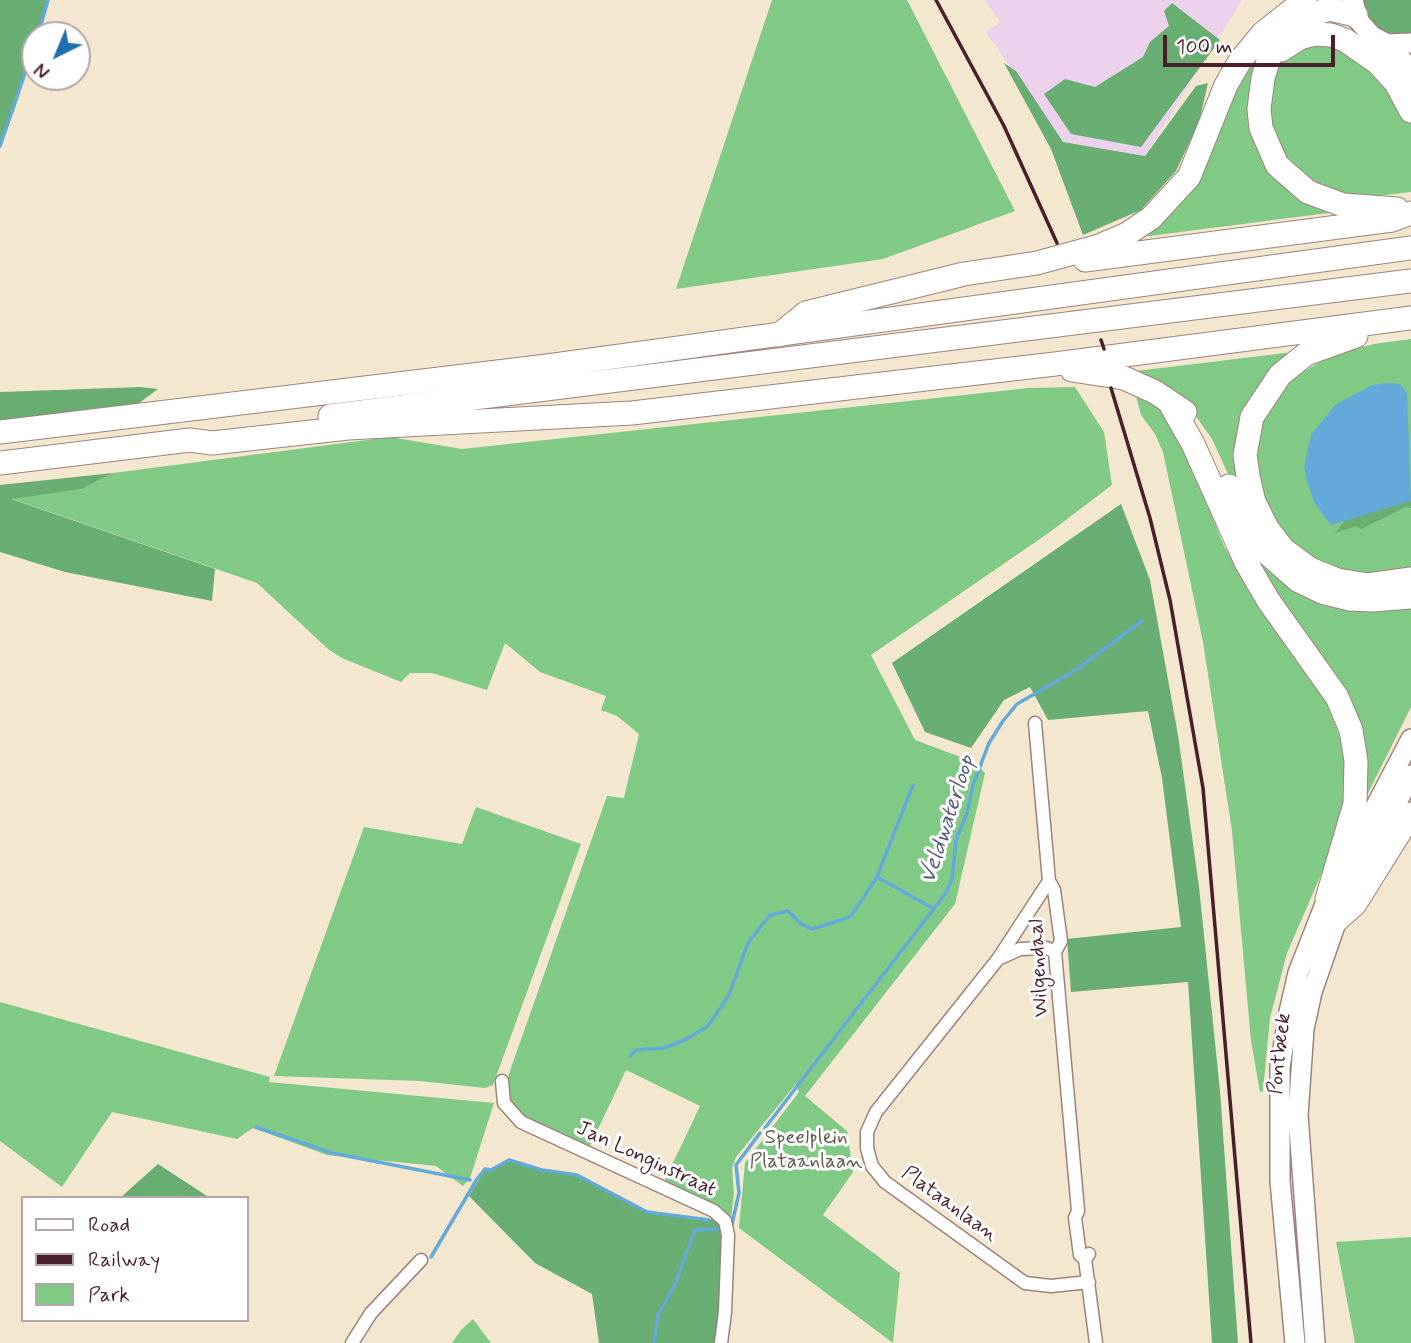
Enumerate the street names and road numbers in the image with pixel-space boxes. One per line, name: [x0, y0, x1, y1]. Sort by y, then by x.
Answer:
street label: Wilgendaal: [1025, 918, 1055, 1018]
street label: Pontbeek: [1264, 1012, 1298, 1096]
street label: Jan Longinstraat: [572, 1117, 720, 1203]
street label: Plataanlaan: [896, 1162, 1002, 1248]

